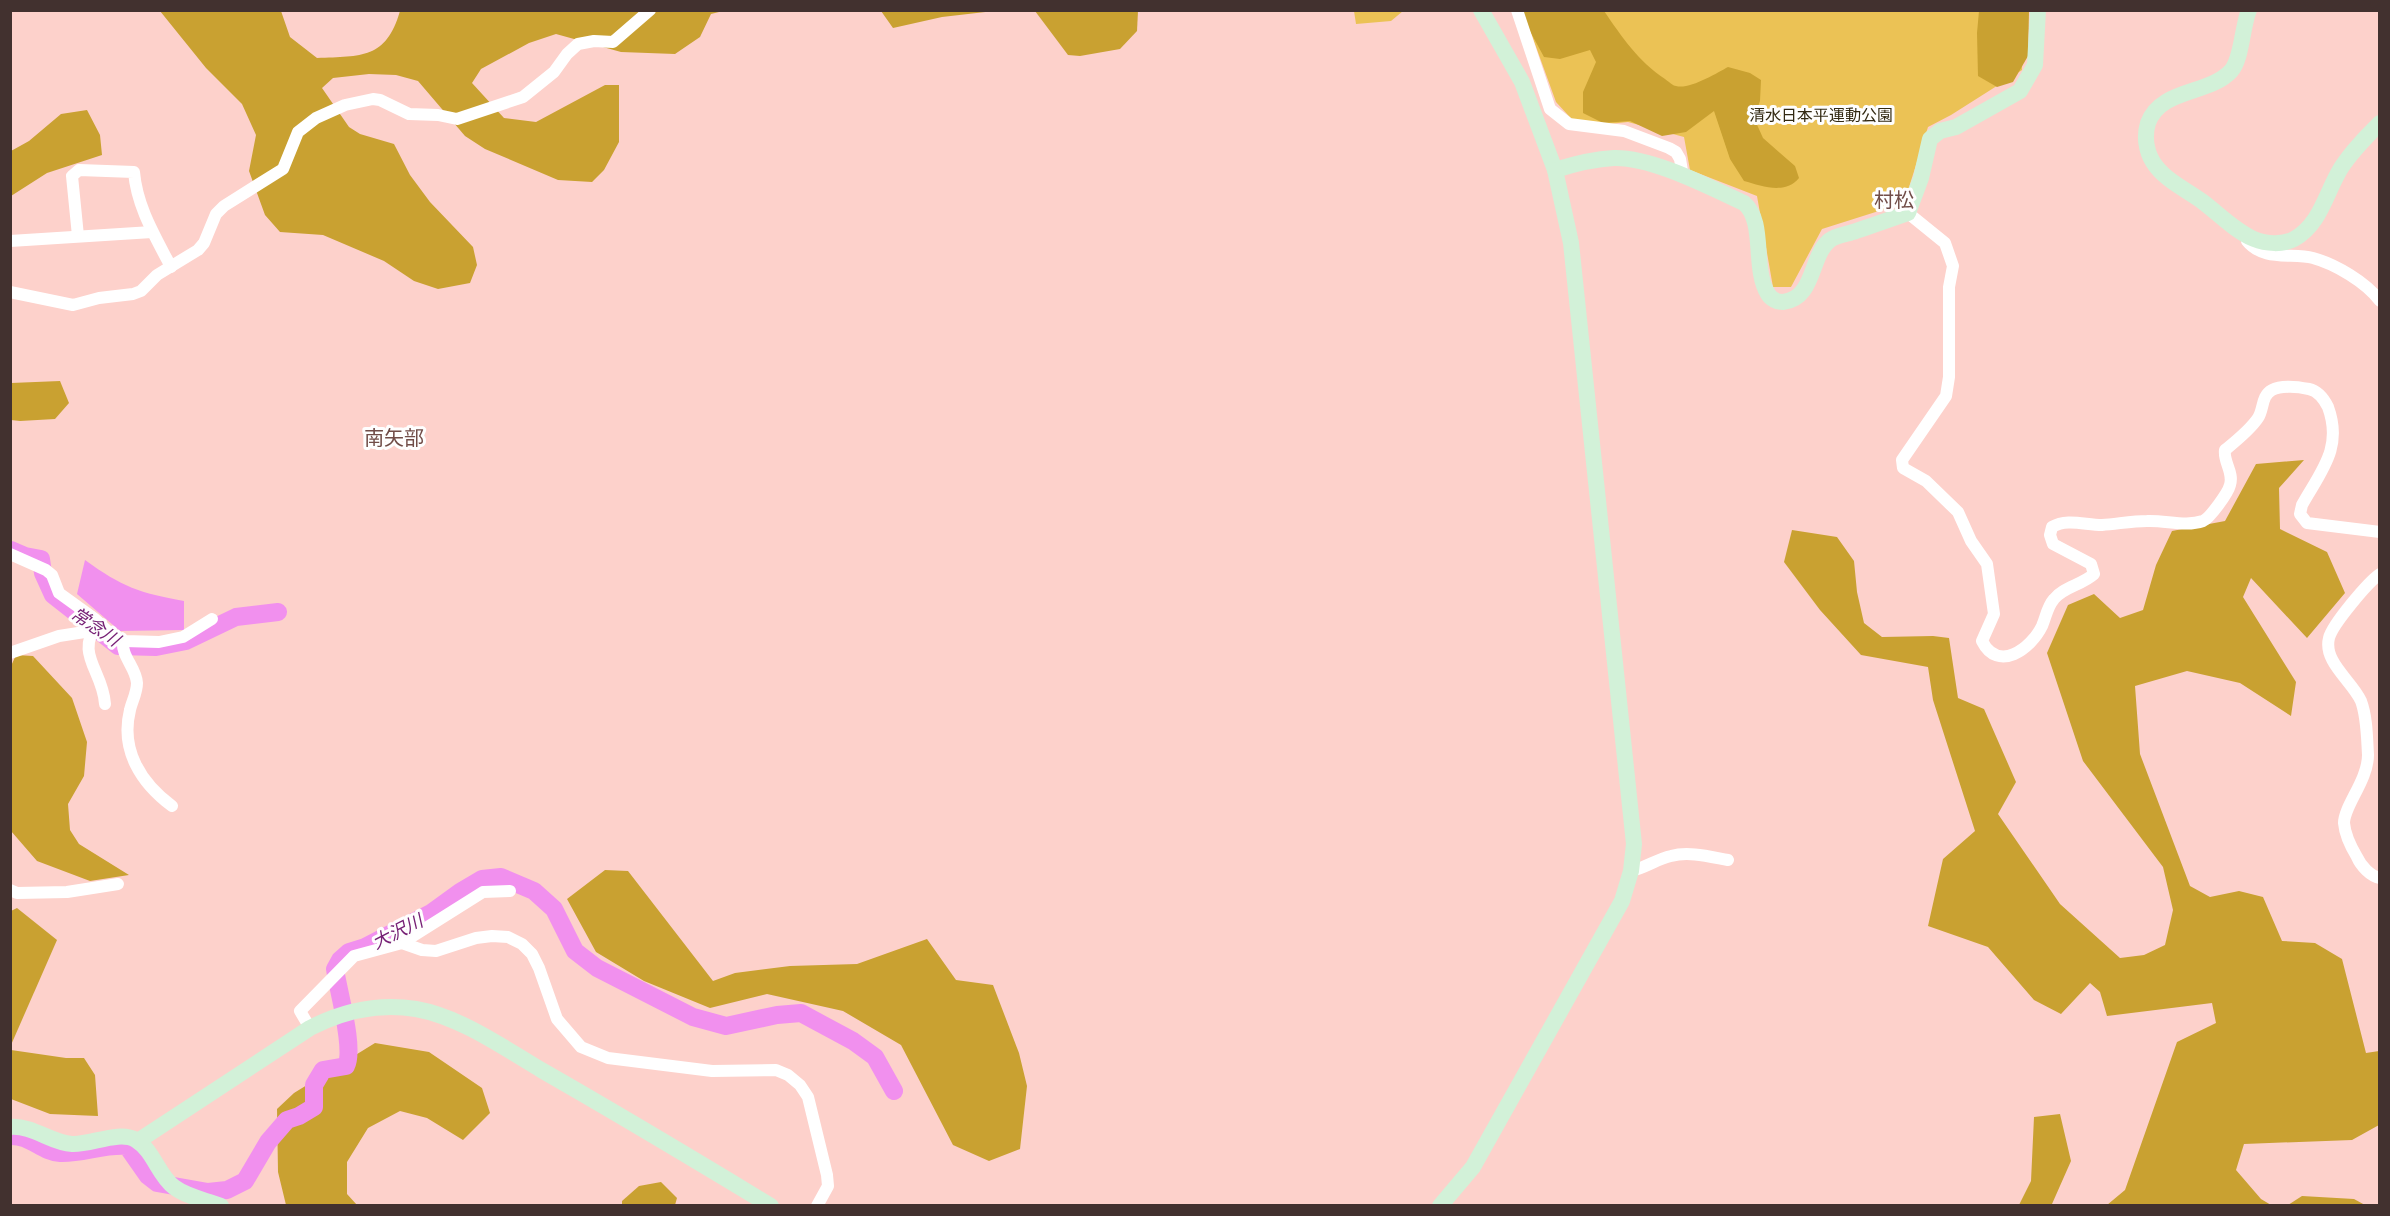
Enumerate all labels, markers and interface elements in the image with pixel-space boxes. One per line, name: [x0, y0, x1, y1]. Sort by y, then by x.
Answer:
park label: 清水日本平運動公園: [1749, 104, 1893, 126]
district label: 村松: [1874, 186, 1914, 213]
district label: 南矢部: [364, 424, 424, 451]
water label: 常念川: [67, 601, 127, 652]
water label: 大沢川: [367, 907, 428, 954]

